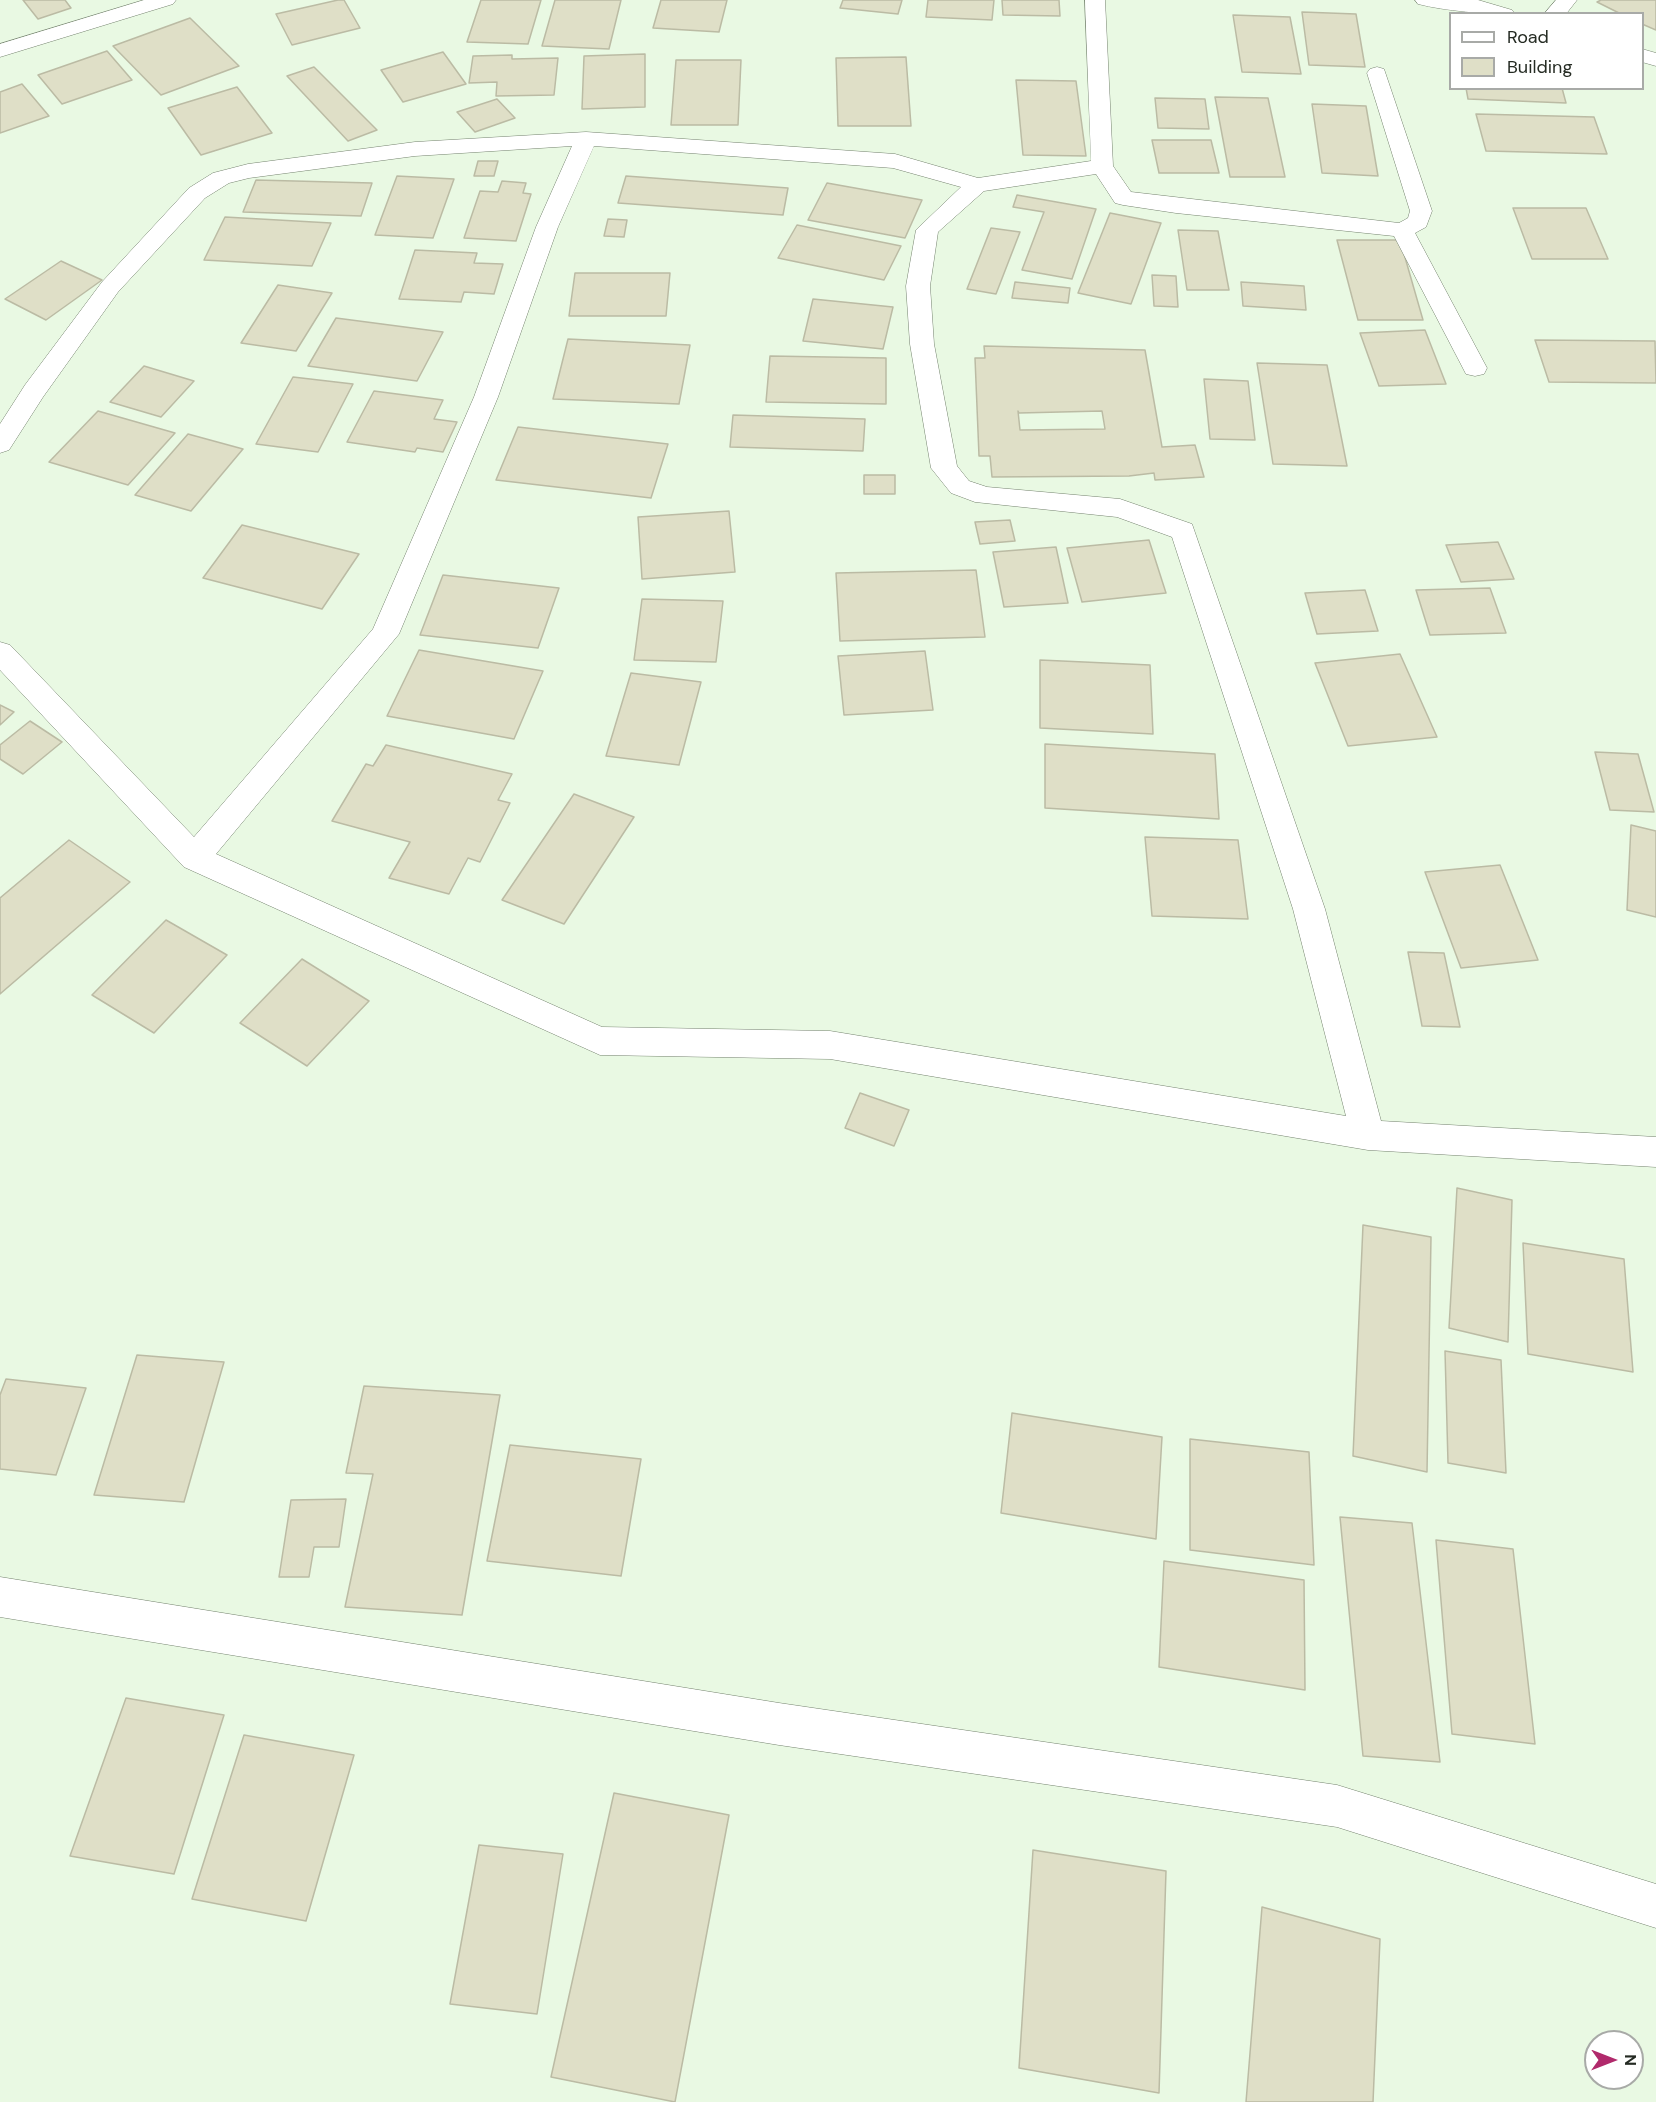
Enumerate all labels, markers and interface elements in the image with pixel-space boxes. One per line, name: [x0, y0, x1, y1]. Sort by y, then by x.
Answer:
legend: [1449, 12, 1644, 90]
text: Road: [1507, 25, 1549, 49]
text: Building: [1507, 55, 1572, 79]
north arrow: [1584, 2030, 1644, 2090]
text: N: [1620, 2054, 1641, 2066]

